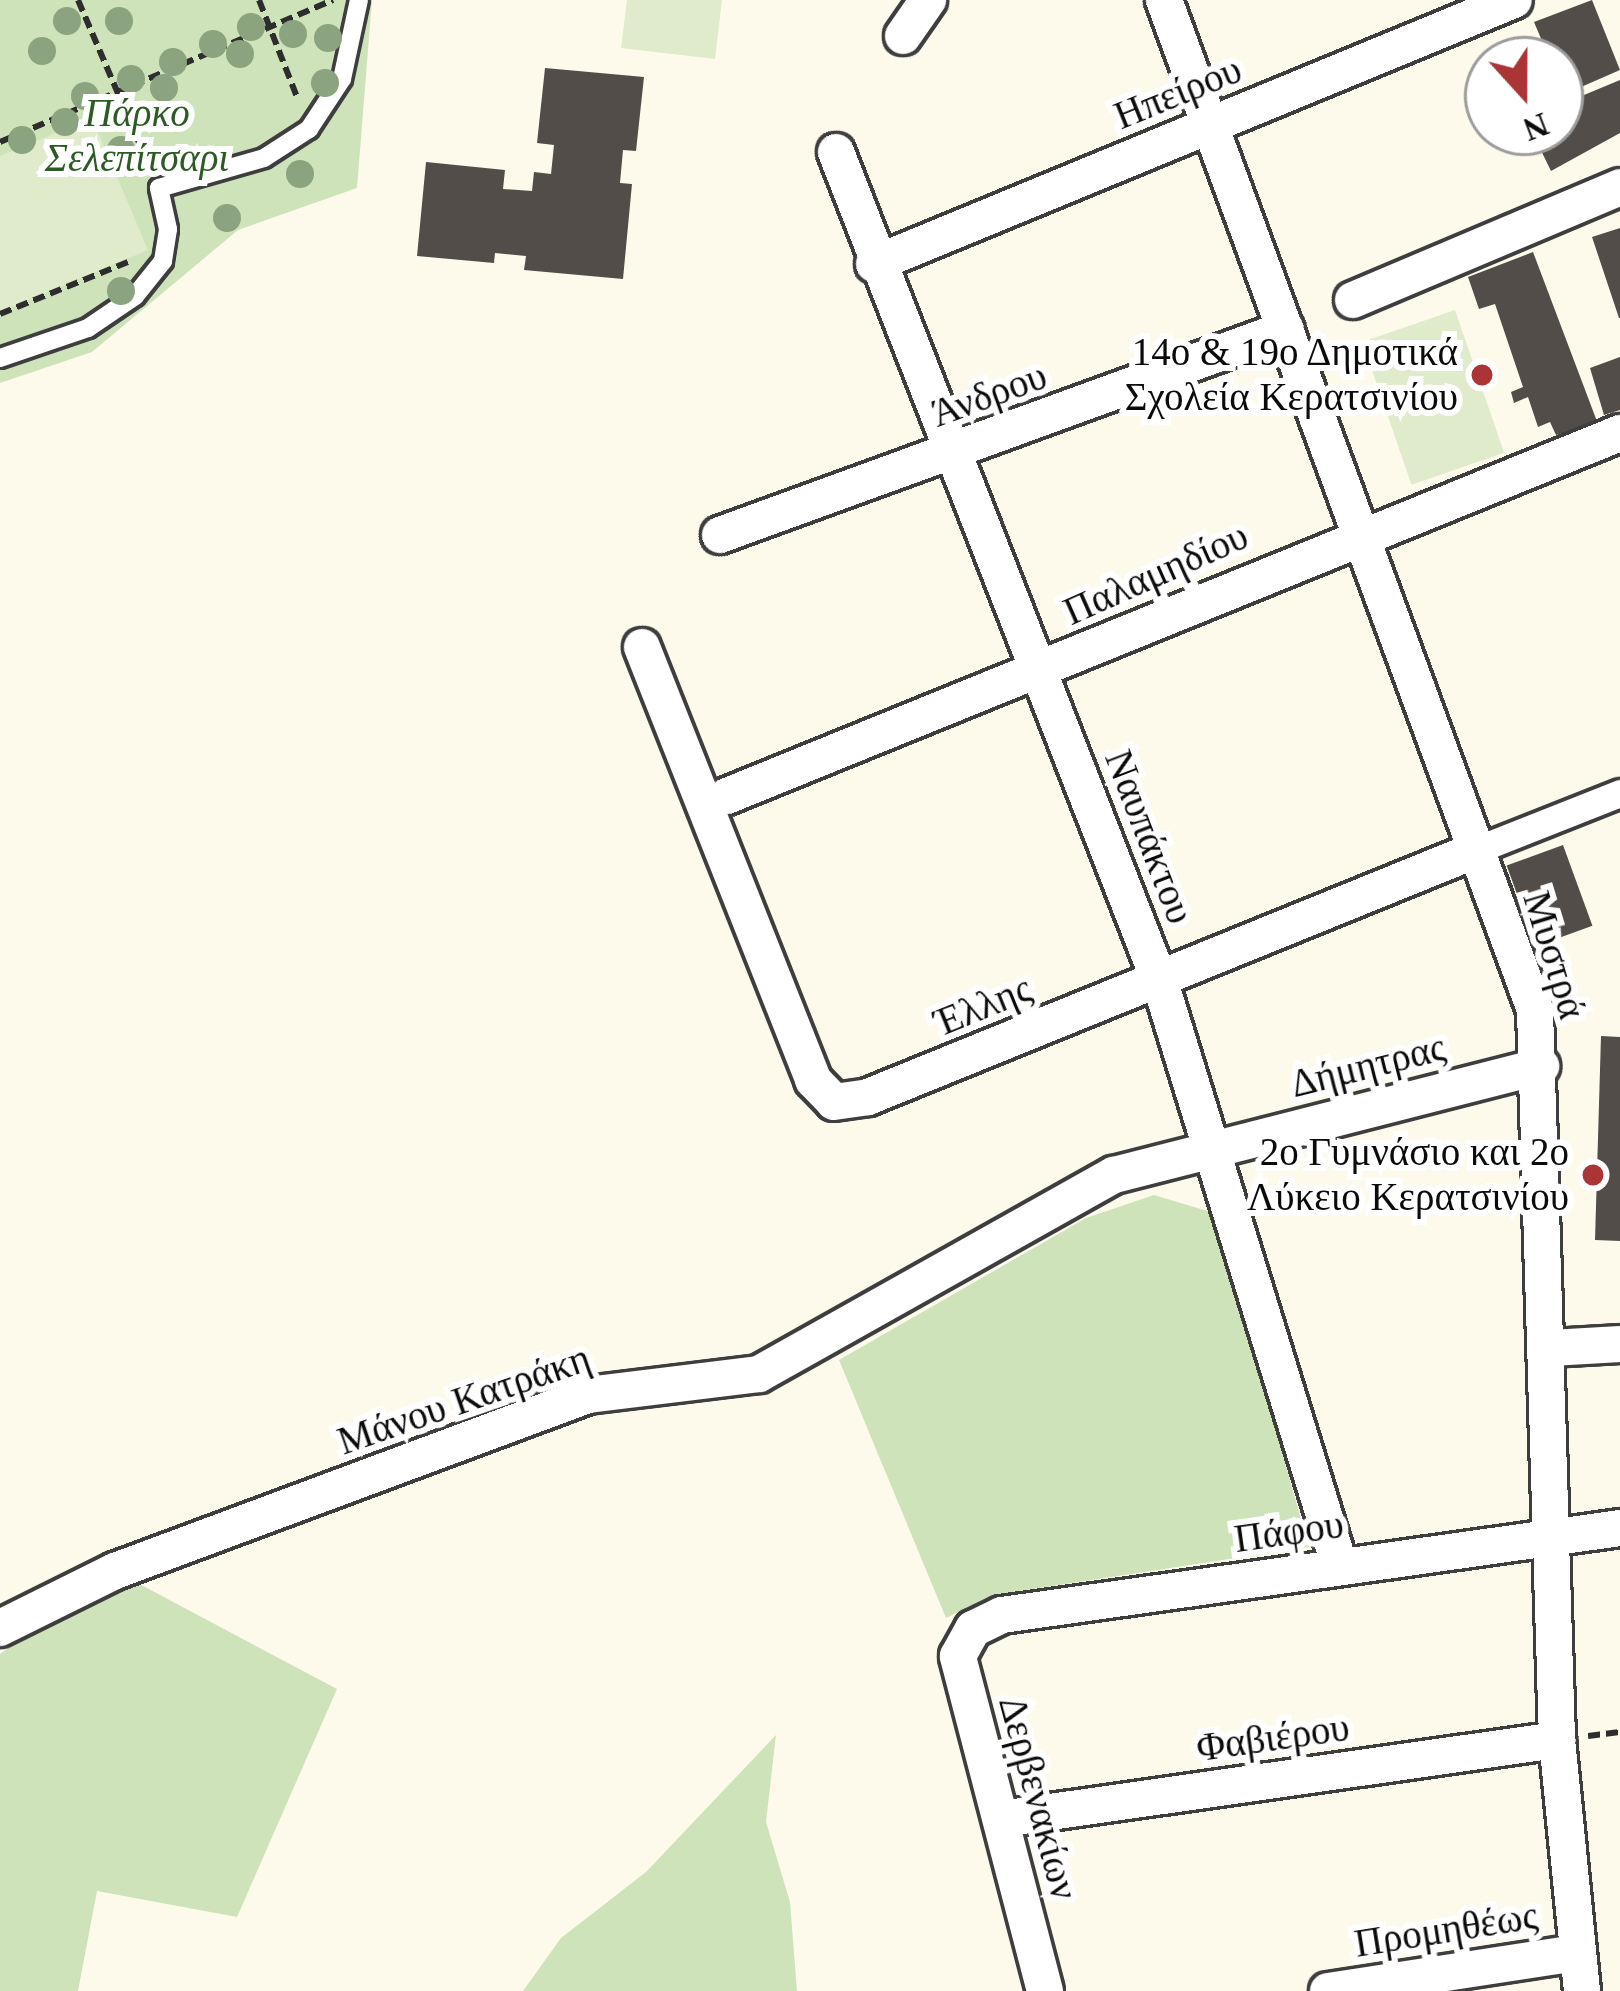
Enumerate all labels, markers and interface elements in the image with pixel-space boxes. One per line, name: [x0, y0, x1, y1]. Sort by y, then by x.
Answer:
north arrow: [1464, 36, 1584, 156]
street label: Ηπείρου: [1108, 46, 1248, 140]
park label: Πάρκο Σελεπίτσαρι: [45, 91, 229, 182]
text: N: [1518, 106, 1553, 148]
place label: 14ο & 19ο Δημοτικά Σχολεία Κερατσινίου: [1125, 330, 1458, 421]
street label: Άνδρου: [925, 353, 1053, 437]
marker: 14ο & 19ο Δημοτικά Σχολεία Κερατσινίου: [1469, 362, 1495, 388]
street label: Παλαμηδίου: [1057, 513, 1255, 635]
street label: Ναυπάκτου: [1095, 744, 1203, 930]
street label: Μυστρά: [1513, 886, 1595, 1024]
street label: Έλλης: [928, 966, 1038, 1046]
street label: Δήμητρας: [1286, 1024, 1450, 1108]
place label: 2ο Γυμνάσιο και 2ο Λύκειο Κερατσινίου: [1247, 1130, 1569, 1221]
marker: 2ο Γυμνάσιο και 2ο Λύκειο Κερατσινίου: [1580, 1162, 1606, 1188]
street label: Μάνου Κατράκη: [332, 1335, 596, 1465]
street label: Πάφου: [1231, 1501, 1347, 1563]
street label: Δερβενακίων: [988, 1691, 1088, 1905]
street label: Φαβιέρου: [1194, 1704, 1352, 1772]
street label: Προμηθέως: [1351, 1892, 1541, 1968]

